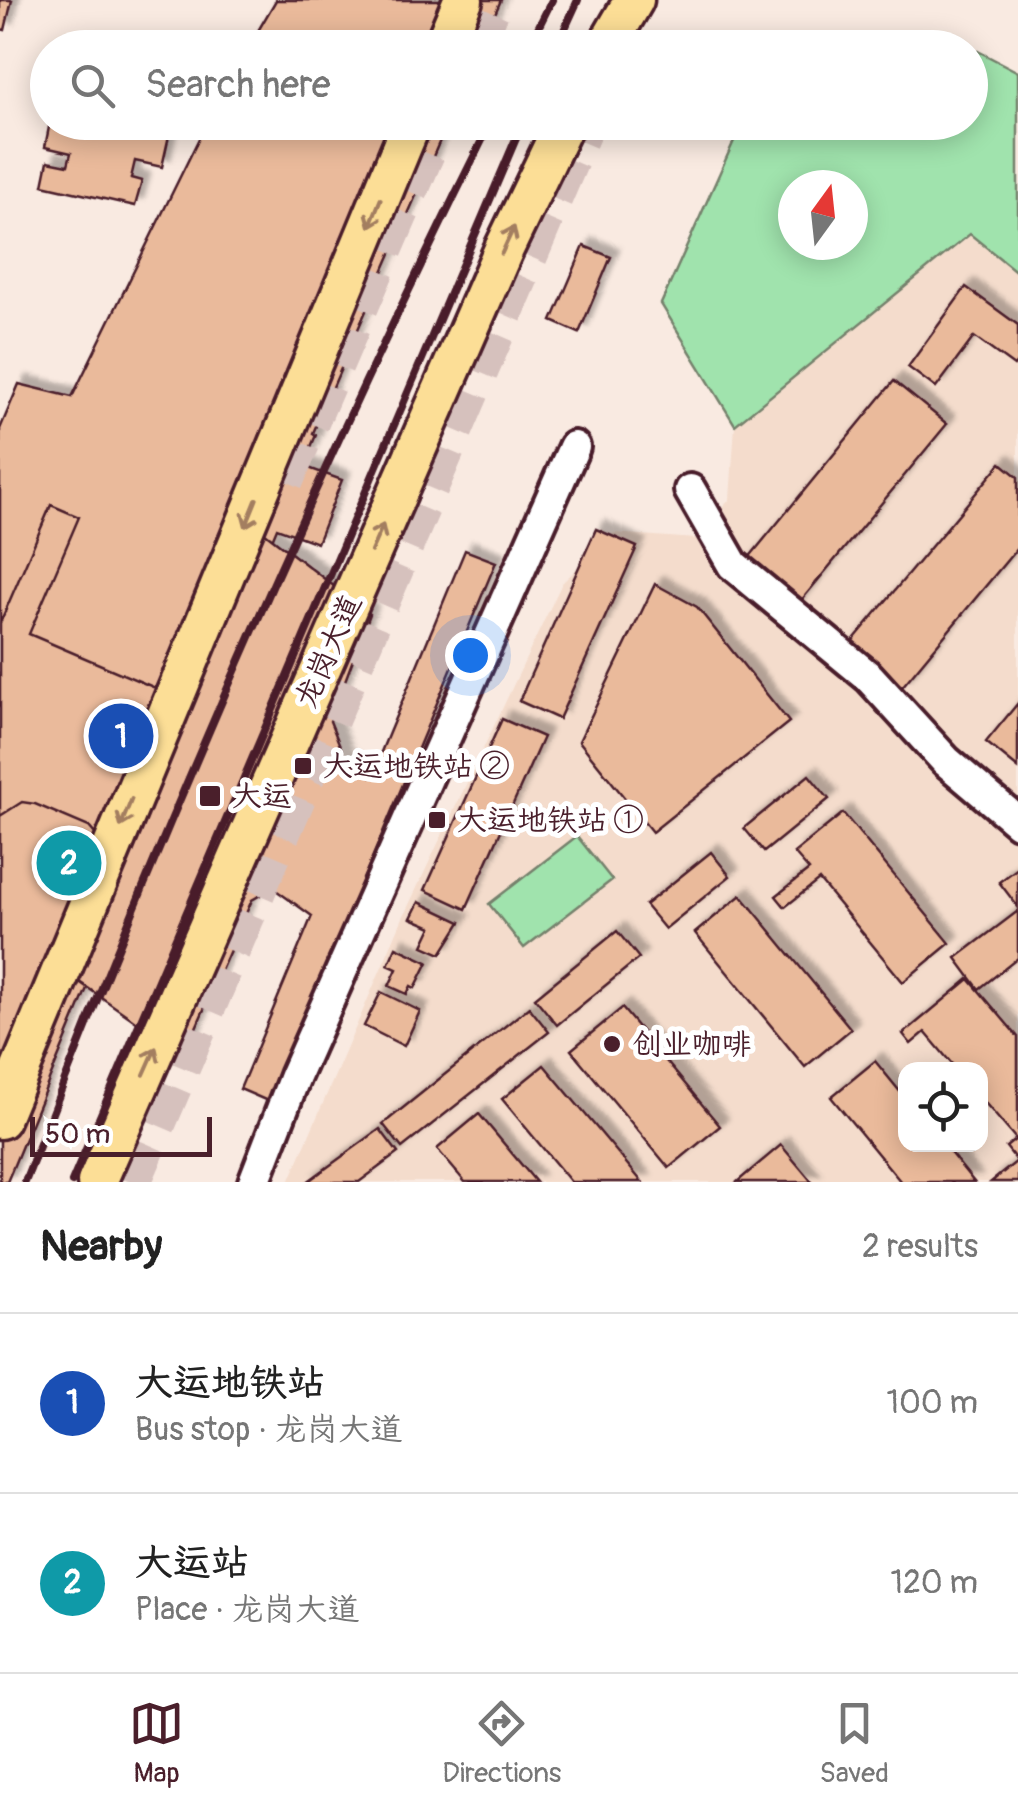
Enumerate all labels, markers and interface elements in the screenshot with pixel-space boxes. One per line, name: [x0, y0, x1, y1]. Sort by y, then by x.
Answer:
search box: [30, 30, 988, 140]
icon: search: [65, 58, 120, 113]
text: Search here: [145, 61, 331, 109]
north arrow: [778, 170, 868, 260]
one-way arrow: [365, 197, 383, 227]
one-way arrow: [499, 226, 518, 256]
one-way arrow: [240, 497, 258, 528]
one-way arrow: [369, 523, 387, 554]
street label: 龙岗大道: [287, 589, 370, 714]
your location: [445, 630, 496, 681]
pin: 1: [88, 698, 154, 774]
place label: 大运地铁站 ②: [323, 748, 510, 785]
marker: 大运地铁站 ②: [292, 755, 314, 777]
place label: 大运: [232, 778, 292, 815]
marker: 大运: [197, 783, 223, 809]
one-way arrow: [116, 797, 134, 828]
place label: 大运地铁站 ①: [457, 802, 644, 839]
marker: 大运地铁站 ①: [426, 809, 448, 831]
pin: 2: [36, 826, 102, 900]
place label: 创业咖啡: [632, 1026, 752, 1063]
marker: 创业咖啡: [601, 1033, 623, 1055]
one-way arrow: [142, 1046, 160, 1077]
map controls: [898, 1062, 988, 1152]
button: locate: [898, 1062, 988, 1152]
scale bar: [30, 1112, 212, 1156]
text: 50 m: [45, 1117, 110, 1152]
text: Nearby: [40, 1221, 162, 1273]
text: 2 results: [862, 1227, 978, 1267]
text: 大运地铁站: [135, 1359, 325, 1407]
text: 1: [66, 1383, 79, 1423]
text: 100 m: [886, 1383, 978, 1423]
text: Bus stop · 龙岗大道: [135, 1410, 403, 1450]
text: 大运站: [135, 1539, 249, 1587]
text: 2: [64, 1563, 81, 1603]
text: 120 m: [890, 1563, 978, 1603]
text: Place · 龙岗大道: [135, 1590, 359, 1630]
tab: Map: [129, 1696, 184, 1791]
tab: Directions: [442, 1696, 561, 1791]
tab: Saved: [819, 1696, 889, 1791]

